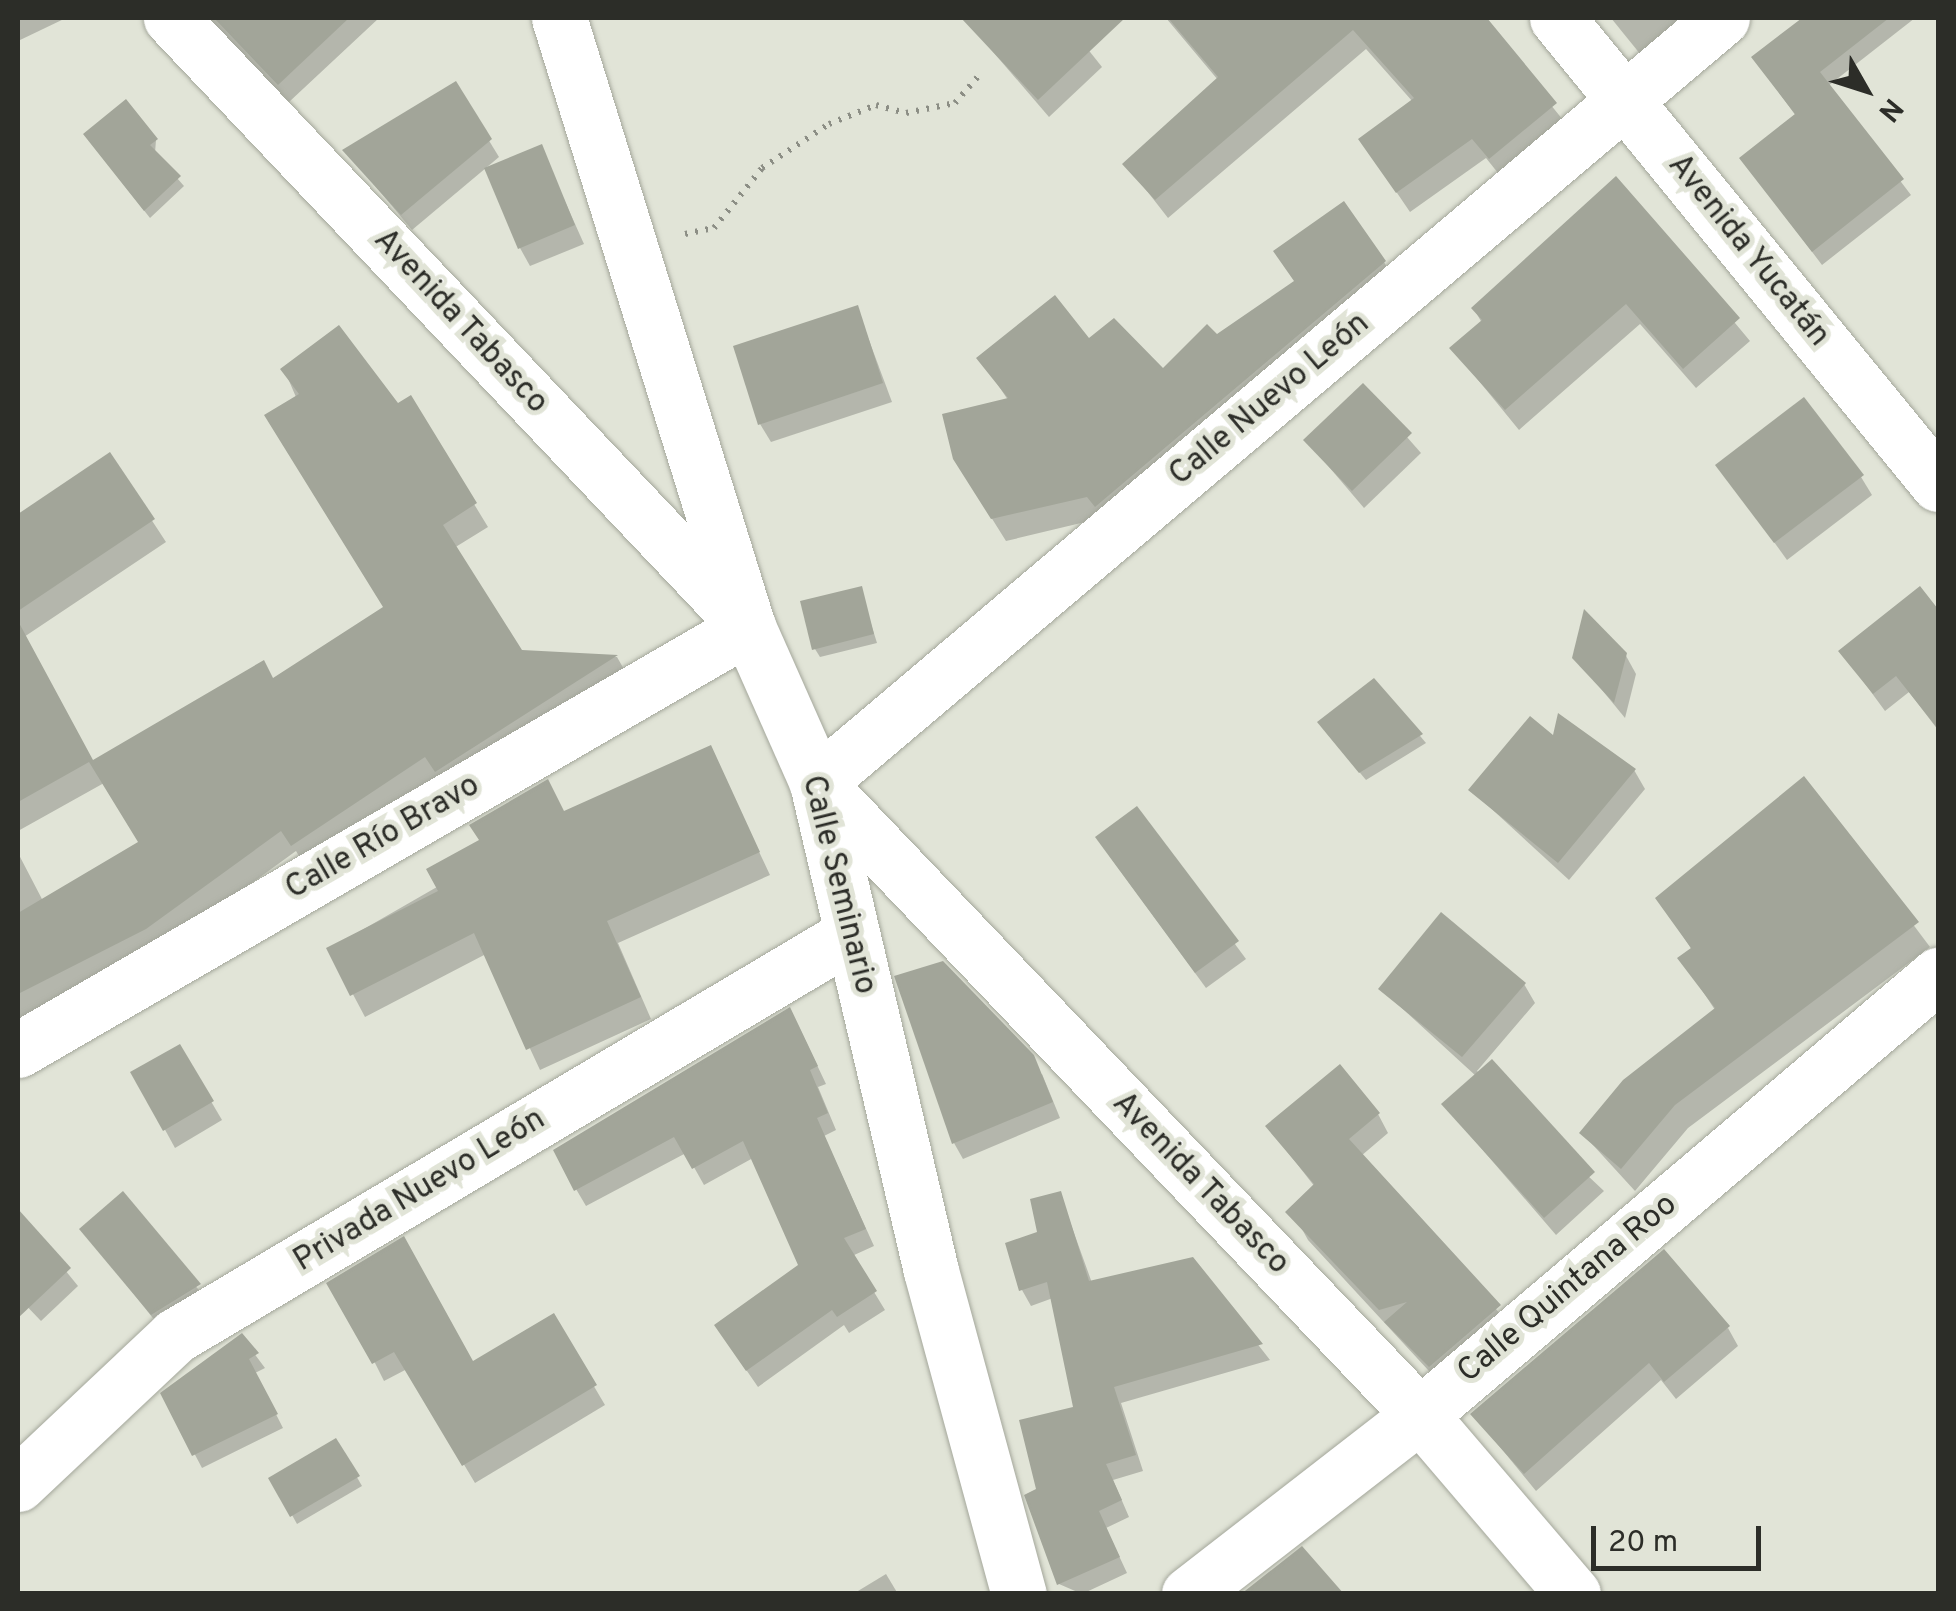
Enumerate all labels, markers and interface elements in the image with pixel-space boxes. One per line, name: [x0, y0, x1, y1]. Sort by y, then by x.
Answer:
north arrow: [1816, 40, 1916, 140]
text: N: [1869, 90, 1910, 128]
street label: Avenida Yucatán: [1658, 147, 1838, 355]
street label: Avenida Tabasco: [364, 221, 556, 423]
street label: Calle Nuevo León: [1162, 305, 1378, 495]
street label: Calle Río Bravo: [279, 767, 487, 909]
street label: Calle Seminario: [792, 772, 884, 998]
street label: Avenida Tabasco: [1103, 1084, 1297, 1284]
street label: Privada Nuevo León: [287, 1101, 553, 1281]
street label: Calle Quintana Roo: [1451, 1186, 1685, 1392]
scale bar: [1596, 1506, 1766, 1568]
text: 20 m: [1608, 1525, 1678, 1562]

